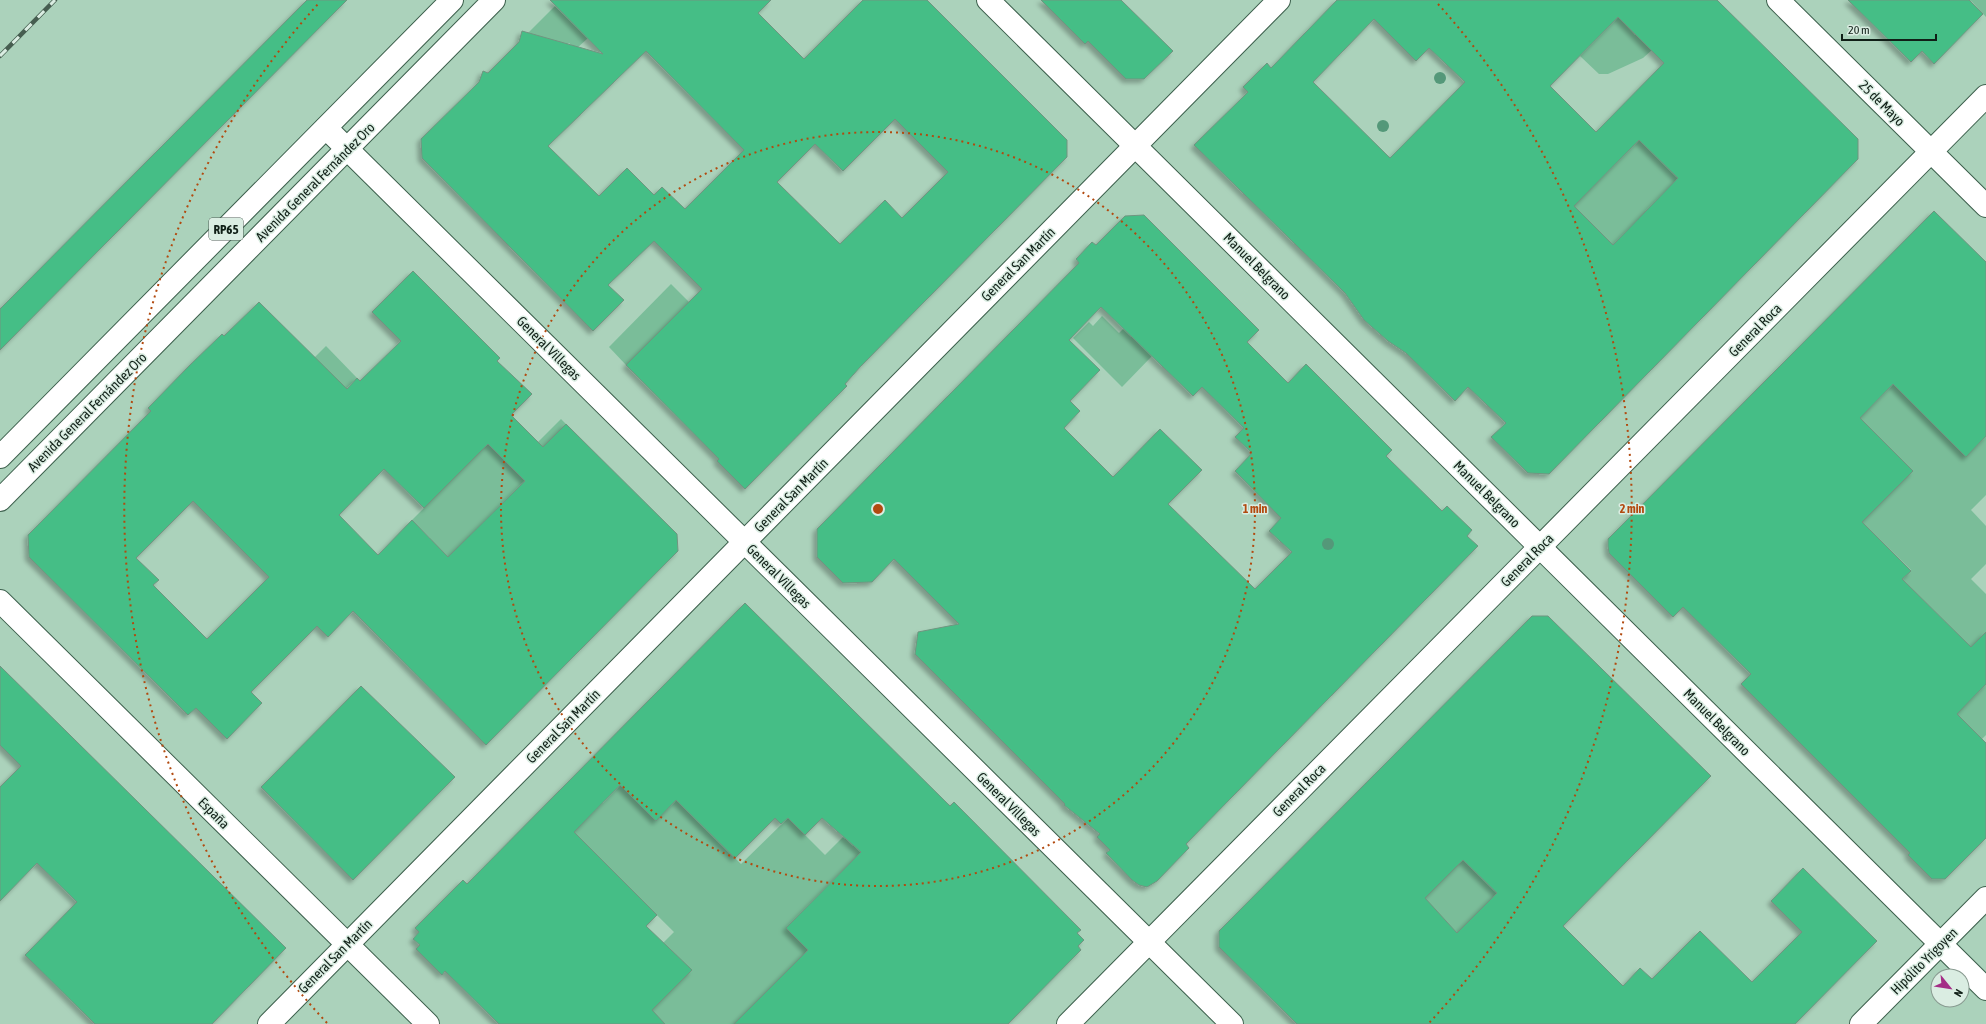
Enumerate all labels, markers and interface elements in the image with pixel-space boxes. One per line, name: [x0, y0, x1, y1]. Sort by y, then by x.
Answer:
scale bar: [1842, 16, 1936, 42]
text: 20 m: [1848, 23, 1870, 37]
street label: 25 de Mayo: [1856, 77, 1908, 129]
street label: Avenida General Fernández Oro: [252, 119, 378, 245]
road number: RP65: [209, 218, 243, 240]
street label: General San Martín: [978, 224, 1058, 304]
street label: Manuel Belgrano: [1220, 229, 1294, 303]
street label: General Roca: [1725, 300, 1785, 360]
street label: General Villegas: [514, 313, 584, 383]
street label: Avenida General Fernández Oro: [24, 349, 150, 475]
street label: General San Martín: [751, 455, 831, 535]
street label: Manuel Belgrano: [1450, 457, 1524, 531]
centre of rings: [871, 502, 885, 516]
text: 1 min: [1243, 502, 1267, 516]
text: 2 min: [1620, 502, 1644, 516]
street label: General Roca: [1497, 530, 1557, 590]
street label: General Villegas: [744, 541, 814, 611]
street label: Manuel Belgrano: [1680, 685, 1754, 759]
street label: General San Martín: [523, 686, 603, 766]
street label: General Roca: [1269, 760, 1329, 820]
street label: General Villegas: [974, 769, 1044, 839]
street label: España: [195, 794, 233, 832]
street label: General San Martín: [295, 916, 375, 996]
street label: Hipólito Yrigoyen: [1887, 924, 1961, 998]
north arrow: [1930, 968, 1970, 1008]
text: N: [1952, 987, 1965, 999]

